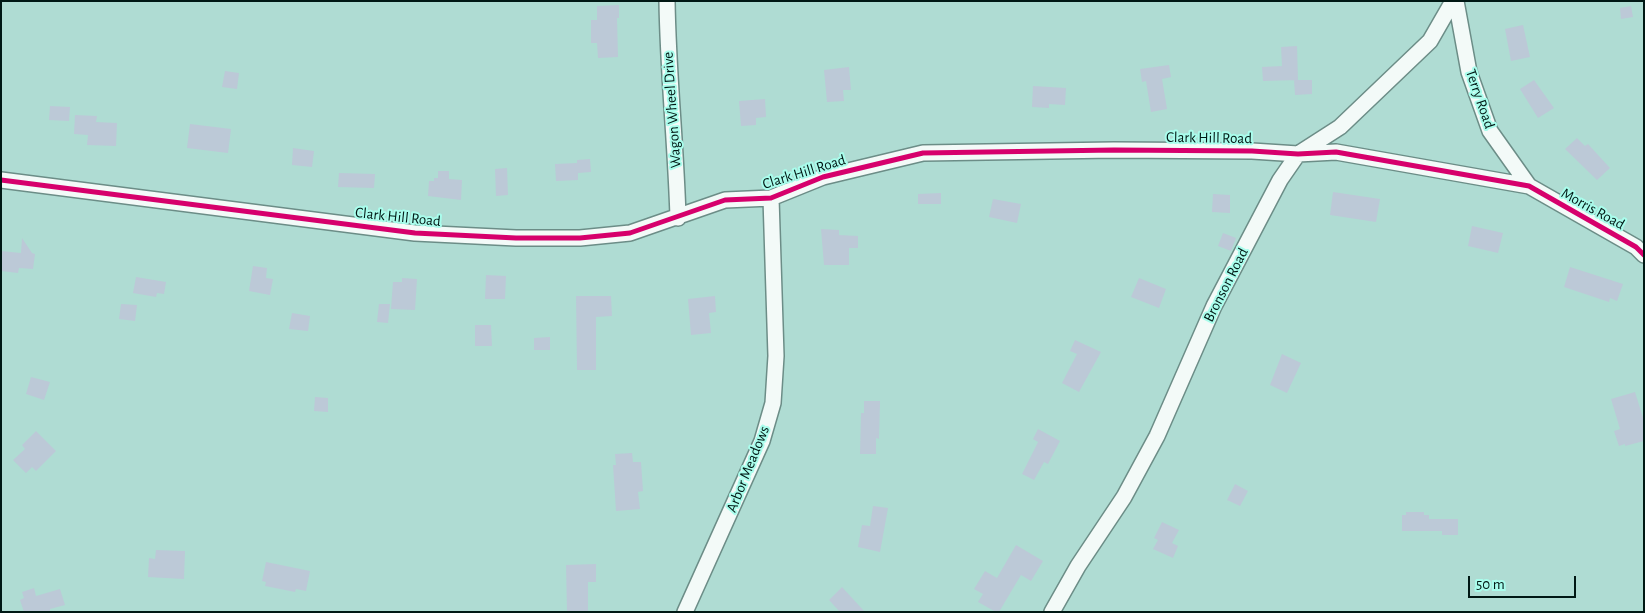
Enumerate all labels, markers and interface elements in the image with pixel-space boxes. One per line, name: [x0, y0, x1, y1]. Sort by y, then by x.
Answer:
street label: Wagon Wheel Drive: [659, 51, 685, 169]
street label: Terry Road: [1461, 67, 1499, 131]
street label: Clark Hill Road: [1166, 128, 1252, 148]
street label: Clark Hill Road: [760, 151, 848, 193]
street label: Morris Road: [1558, 184, 1628, 234]
street label: Clark Hill Road: [354, 204, 442, 230]
street label: Bronson Road: [1200, 245, 1252, 325]
street label: Arbor Meadows: [723, 423, 773, 515]
scale bar: [1470, 566, 1578, 598]
text: 50 m: [1476, 577, 1505, 592]

